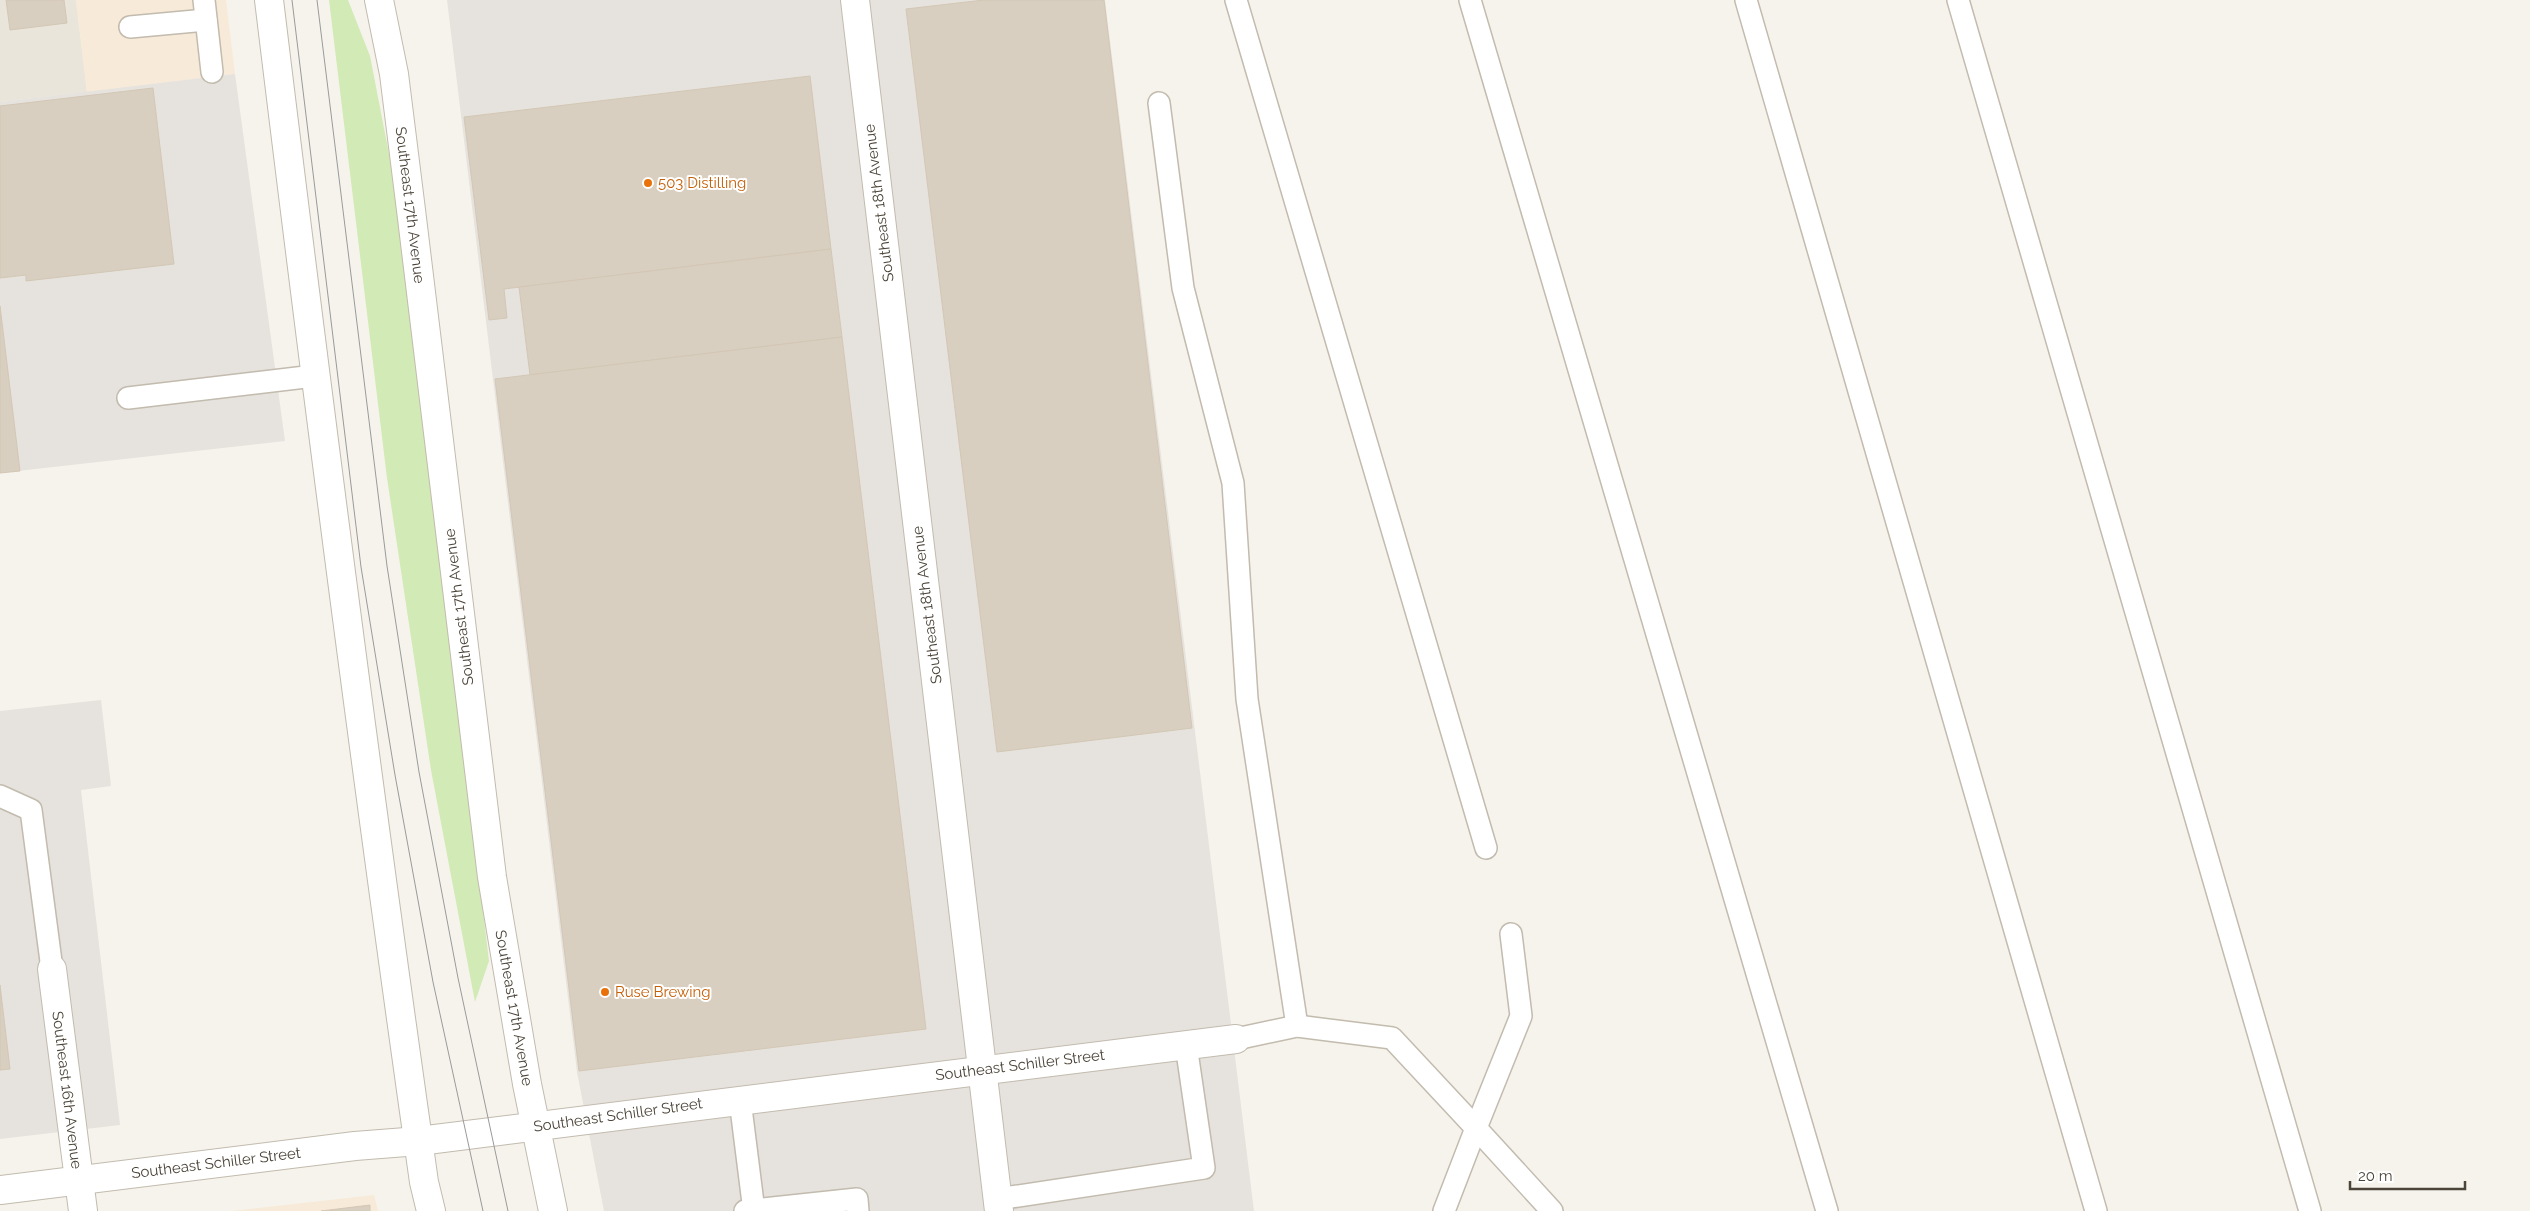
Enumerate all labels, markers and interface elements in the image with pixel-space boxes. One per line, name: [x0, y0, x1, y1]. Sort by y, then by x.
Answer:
street label: Southeast 18th Avenue: [860, 123, 898, 283]
street label: Southeast 17th Avenue: [391, 126, 429, 285]
place label: 503 Distilling: [658, 174, 746, 192]
marker: 503 Distilling: [642, 177, 654, 189]
street label: Southeast 18th Avenue: [908, 525, 946, 685]
street label: Southeast 17th Avenue: [440, 527, 478, 686]
street label: Southeast 17th Avenue: [491, 929, 537, 1088]
place label: Ruse Brewing: [615, 983, 711, 1001]
marker: Ruse Brewing: [599, 986, 611, 998]
street label: Southeast 16th Avenue: [48, 1010, 86, 1170]
street label: Southeast Schiller Street: [934, 1046, 1106, 1084]
street label: Southeast Schiller Street: [532, 1094, 704, 1136]
street label: Southeast Schiller Street: [130, 1144, 302, 1182]
scale bar: [2350, 1158, 2465, 1190]
text: 20 m: [2358, 1167, 2393, 1185]

